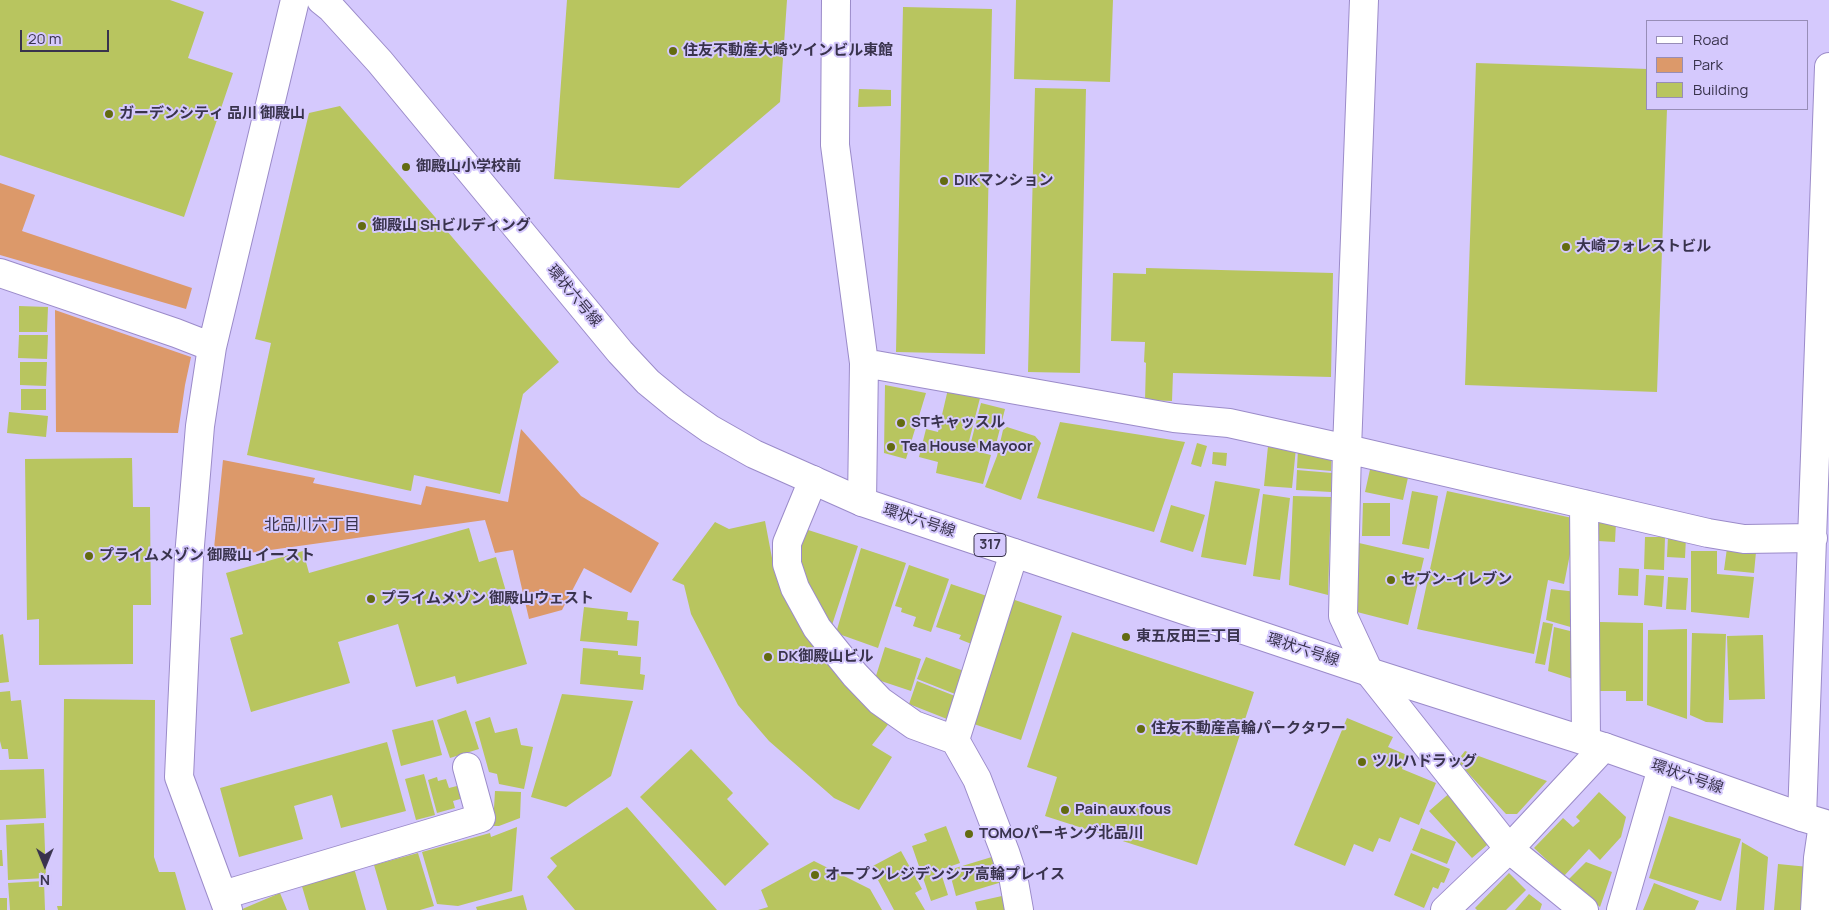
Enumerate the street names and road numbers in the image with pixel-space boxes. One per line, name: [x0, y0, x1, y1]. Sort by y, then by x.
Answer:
street label: 環状六号線: [543, 261, 605, 331]
street label: 環状六号線: [881, 501, 957, 541]
road number: 317: [974, 534, 1006, 556]
street label: 環状六号線: [1265, 630, 1341, 670]
street label: 環状六号線: [1649, 756, 1725, 798]

